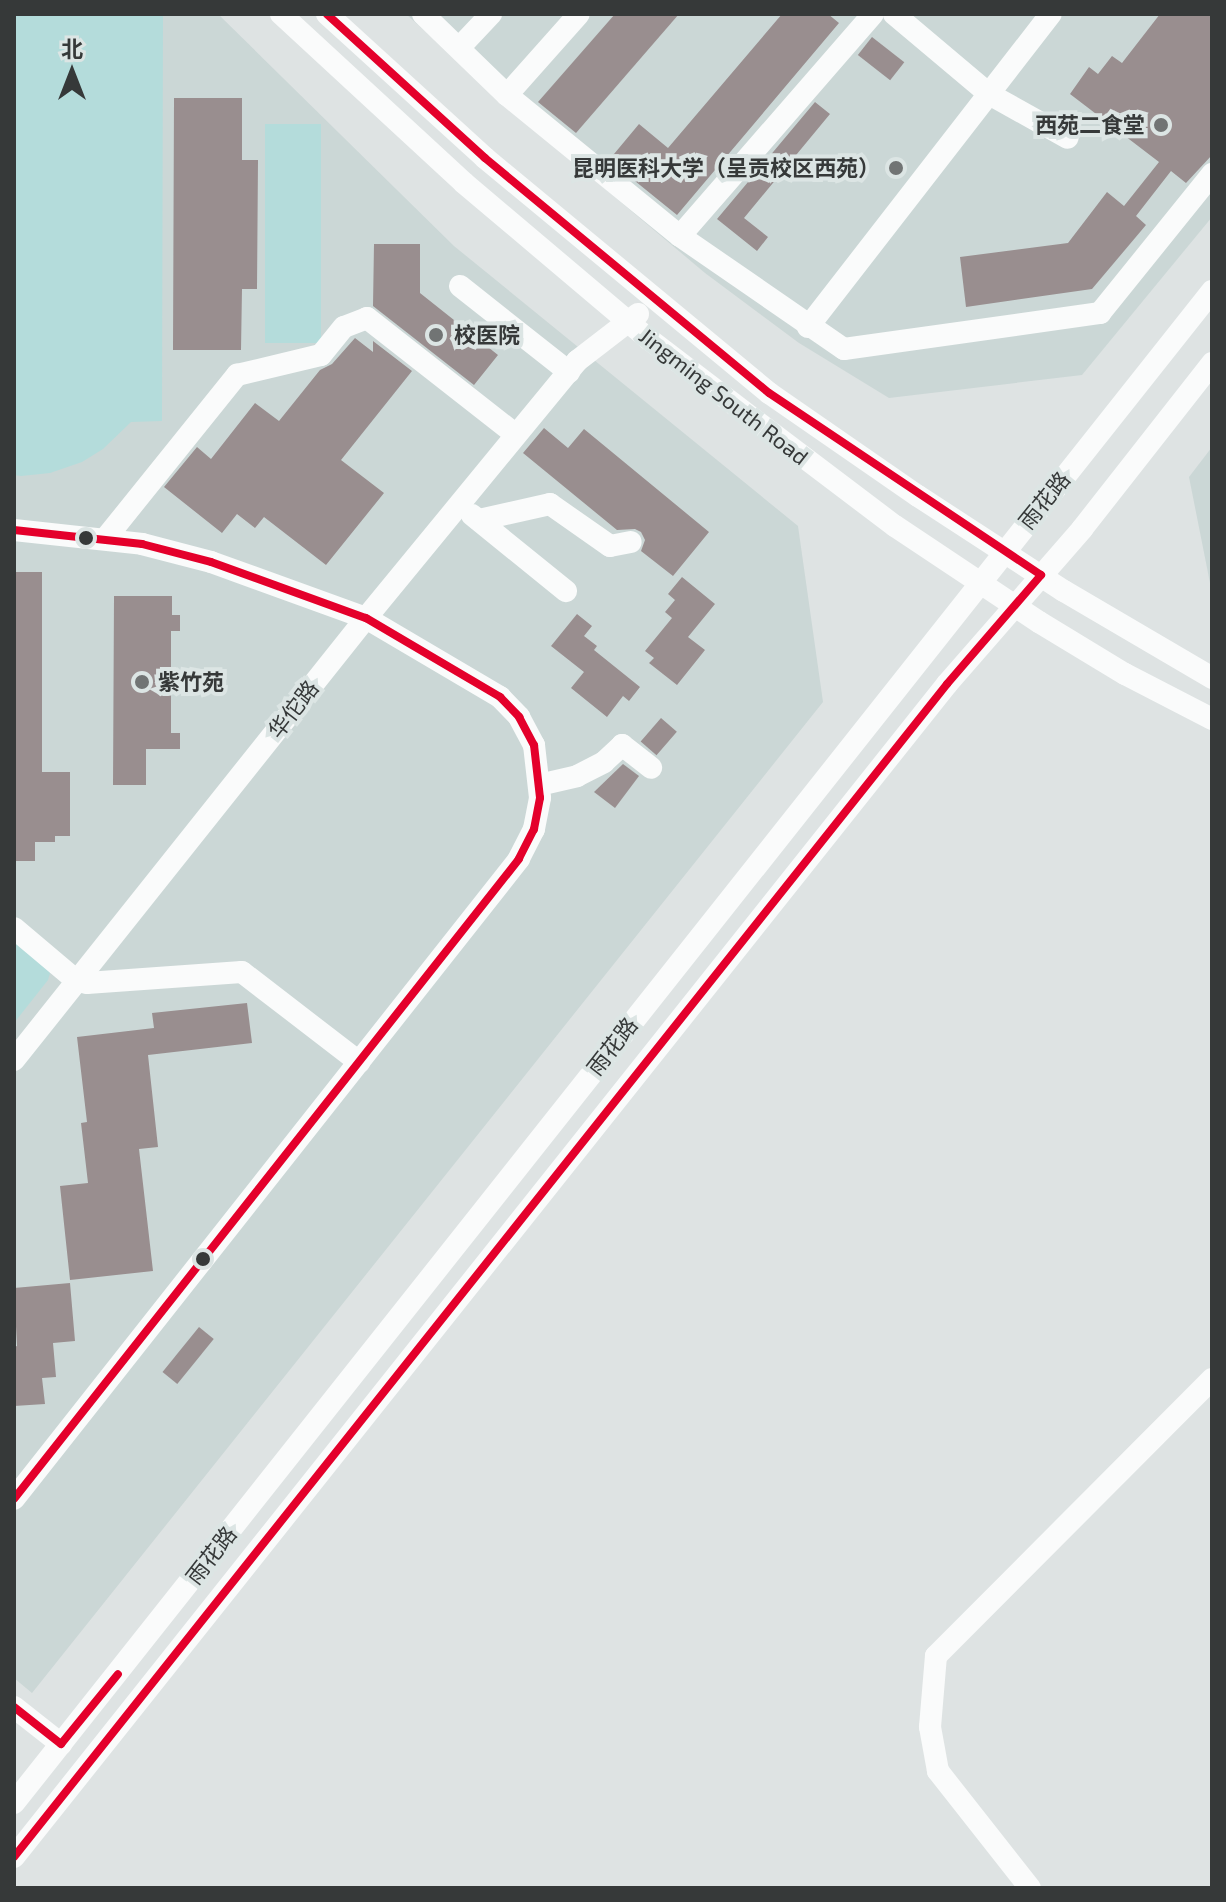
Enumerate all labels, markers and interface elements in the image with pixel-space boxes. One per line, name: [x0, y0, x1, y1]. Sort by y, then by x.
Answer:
north arrow: [32, 32, 112, 112]
text: 北: [61, 35, 83, 61]
place label: 西苑二食堂: [1035, 112, 1145, 138]
marker: 西苑二食堂: [1152, 116, 1170, 134]
place label: 昆明医科大学（呈贡校区西苑）: [572, 155, 880, 181]
marker: 昆明医科大学（呈贡校区西苑）: [887, 159, 905, 177]
place label: 校医院: [454, 322, 520, 348]
street label: Jingming South Road: [634, 322, 814, 470]
marker: 校医院: [425, 324, 447, 346]
street label: 雨花路: [1013, 466, 1075, 534]
unlabelled marker: [78, 530, 94, 546]
place label: 紫竹苑: [158, 669, 224, 695]
marker: 紫竹苑: [133, 673, 151, 691]
street label: 华佗路: [262, 675, 324, 743]
street label: 雨花路: [581, 1012, 643, 1080]
unlabelled marker: [195, 1251, 211, 1267]
street label: 雨花路: [180, 1521, 242, 1589]

